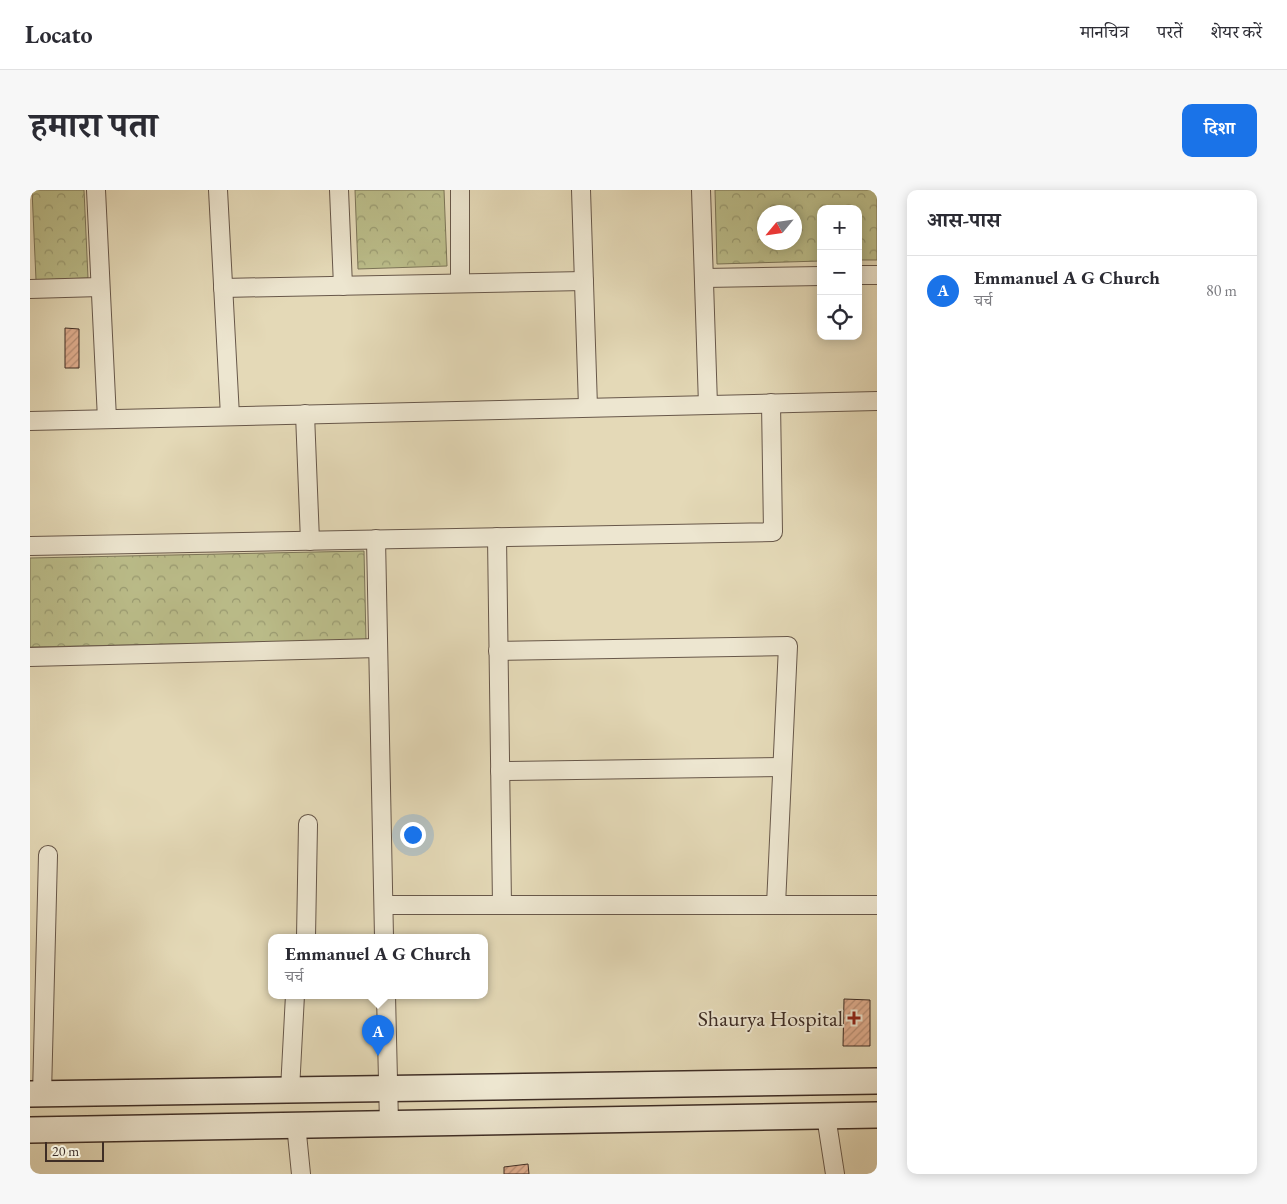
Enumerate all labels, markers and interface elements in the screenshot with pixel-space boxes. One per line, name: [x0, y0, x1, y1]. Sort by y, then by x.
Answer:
text: Locato: [25, 19, 93, 50]
text: मानचित्र: [1080, 20, 1129, 43]
text: परतें: [1157, 20, 1183, 43]
text: शेयर करें: [1211, 20, 1262, 43]
text: हमारा पता: [30, 102, 157, 147]
button: दिशा: [1182, 104, 1257, 157]
north arrow: [757, 205, 802, 250]
map controls: [817, 205, 862, 340]
button: +: [817, 205, 862, 250]
text: आस-पास: [927, 206, 1000, 233]
button: −: [817, 250, 862, 295]
text: Emmanuel A G Church: [974, 265, 1160, 290]
text: A: [937, 280, 949, 301]
text: 80 m: [1206, 280, 1237, 301]
text: चर्च: [974, 290, 992, 311]
button: locate: [817, 295, 862, 340]
your location: [400, 822, 426, 848]
popup: [268, 934, 488, 999]
text: Emmanuel A G Church: [285, 941, 471, 966]
text: चर्च: [285, 966, 304, 987]
place label: Shaurya Hospital: [698, 1004, 843, 1033]
marker: Shaurya Hospital: [847, 1011, 861, 1025]
pin: A: [362, 1015, 394, 1056]
scale bar: [45, 1139, 104, 1162]
text: 20 m: [52, 1142, 79, 1160]

